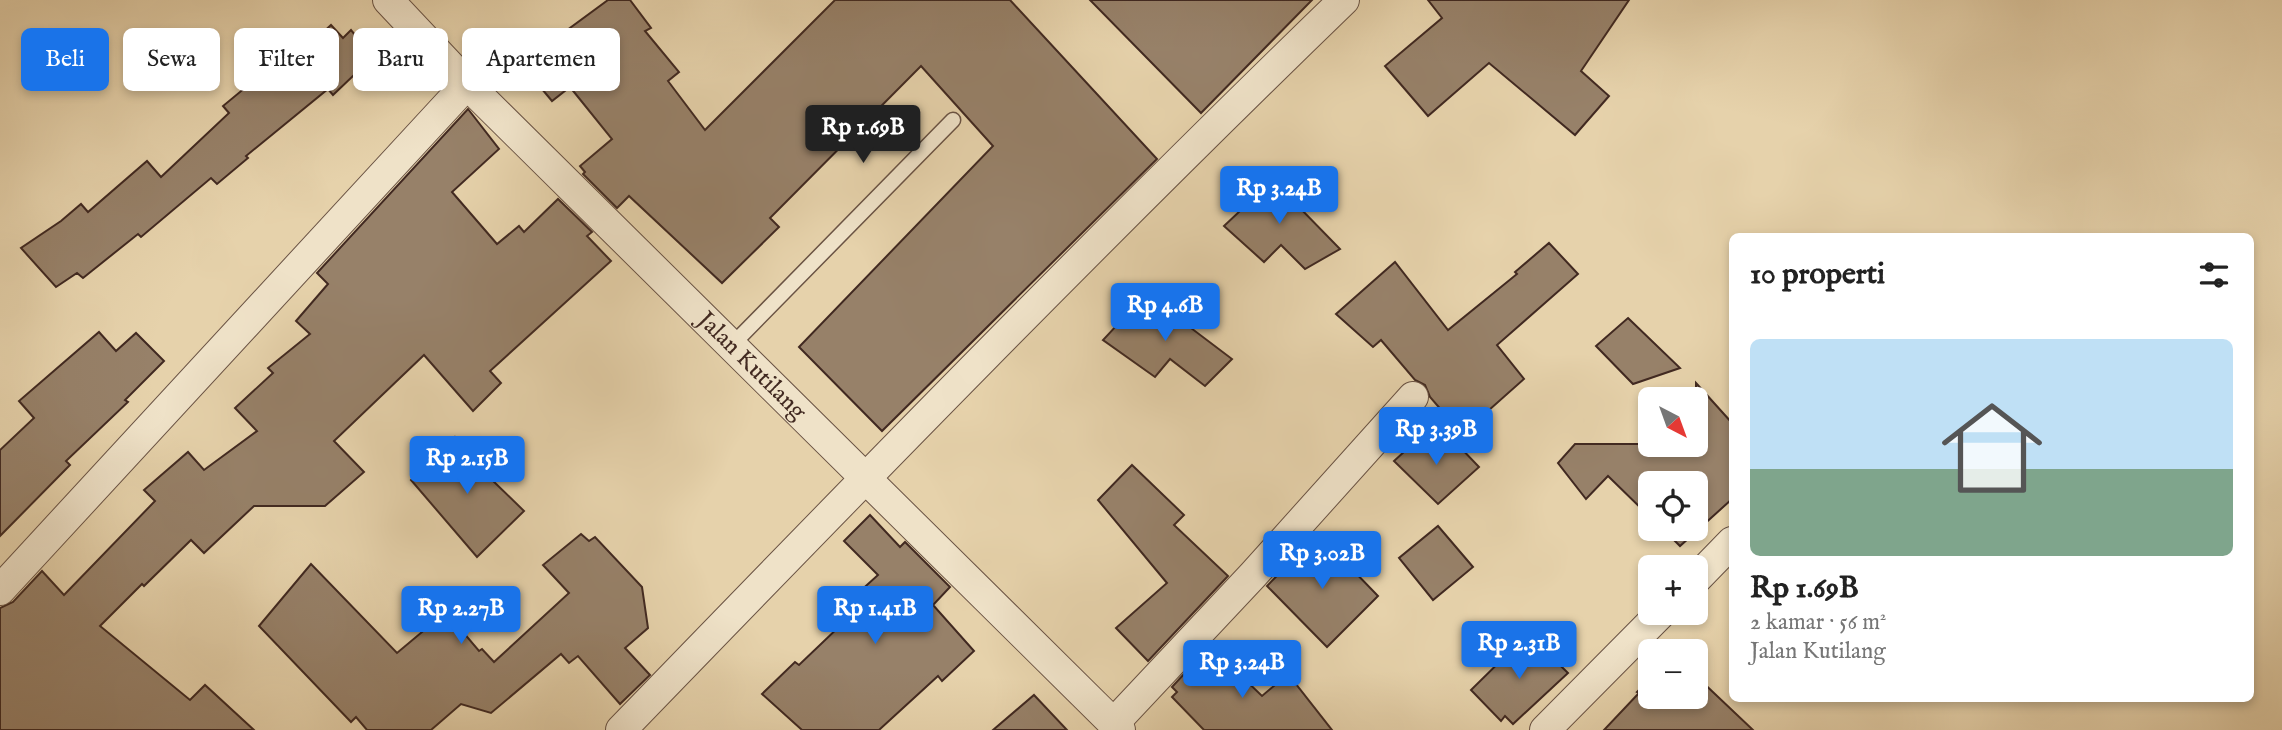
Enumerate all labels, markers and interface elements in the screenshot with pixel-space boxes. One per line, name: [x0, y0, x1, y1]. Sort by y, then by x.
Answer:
chip: Beli: [21, 28, 109, 91]
chip: Sewa: [123, 28, 220, 91]
chip: Filter: [234, 28, 339, 91]
chip: Baru: [353, 28, 448, 91]
chip: Apartemen: [462, 28, 620, 91]
pin: Rp 1.69B: [791, 106, 935, 165]
text: Rp 1.69B: [821, 113, 905, 142]
pin: Rp 3.24B: [1207, 166, 1351, 226]
text: Rp 3.24B: [1236, 174, 1322, 203]
text: 10 properti: [1750, 256, 1885, 294]
icon: filters: [2195, 256, 2233, 294]
pin: Rp 4.6B: [1100, 284, 1230, 343]
text: Rp 4.6B: [1127, 291, 1203, 320]
street label: Jalan Kutilang: [688, 303, 814, 427]
icon: home: [1929, 385, 2055, 511]
north arrow: [1638, 387, 1708, 457]
map controls: [1638, 387, 1708, 709]
pin: Rp 3.39B: [1364, 407, 1508, 467]
text: Rp 3.39B: [1395, 415, 1477, 444]
pin: Rp 2.15B: [395, 436, 539, 496]
text: Rp 2.15B: [426, 444, 508, 473]
button: locate: [1638, 471, 1708, 541]
pin: Rp 3.02B: [1250, 532, 1394, 591]
text: Rp 3.02B: [1279, 539, 1365, 568]
button: +: [1638, 555, 1708, 625]
text: Rp 1.69B: [1750, 570, 1859, 608]
pin: Rp 2.27B: [389, 586, 533, 646]
pin: Rp 1.41B: [803, 586, 947, 646]
text: Rp 2.27B: [417, 594, 505, 623]
text: Rp 1.41B: [833, 594, 917, 623]
text: 2 kamar · 56 m²: [1750, 608, 1887, 637]
pin: Rp 2.31B: [1447, 622, 1591, 681]
text: Rp 2.31B: [1478, 629, 1560, 658]
text: Jalan Kutilang: [1750, 637, 1886, 666]
button: −: [1638, 639, 1708, 709]
pin: Rp 3.24B: [1170, 640, 1314, 700]
text: Rp 3.24B: [1199, 648, 1285, 677]

